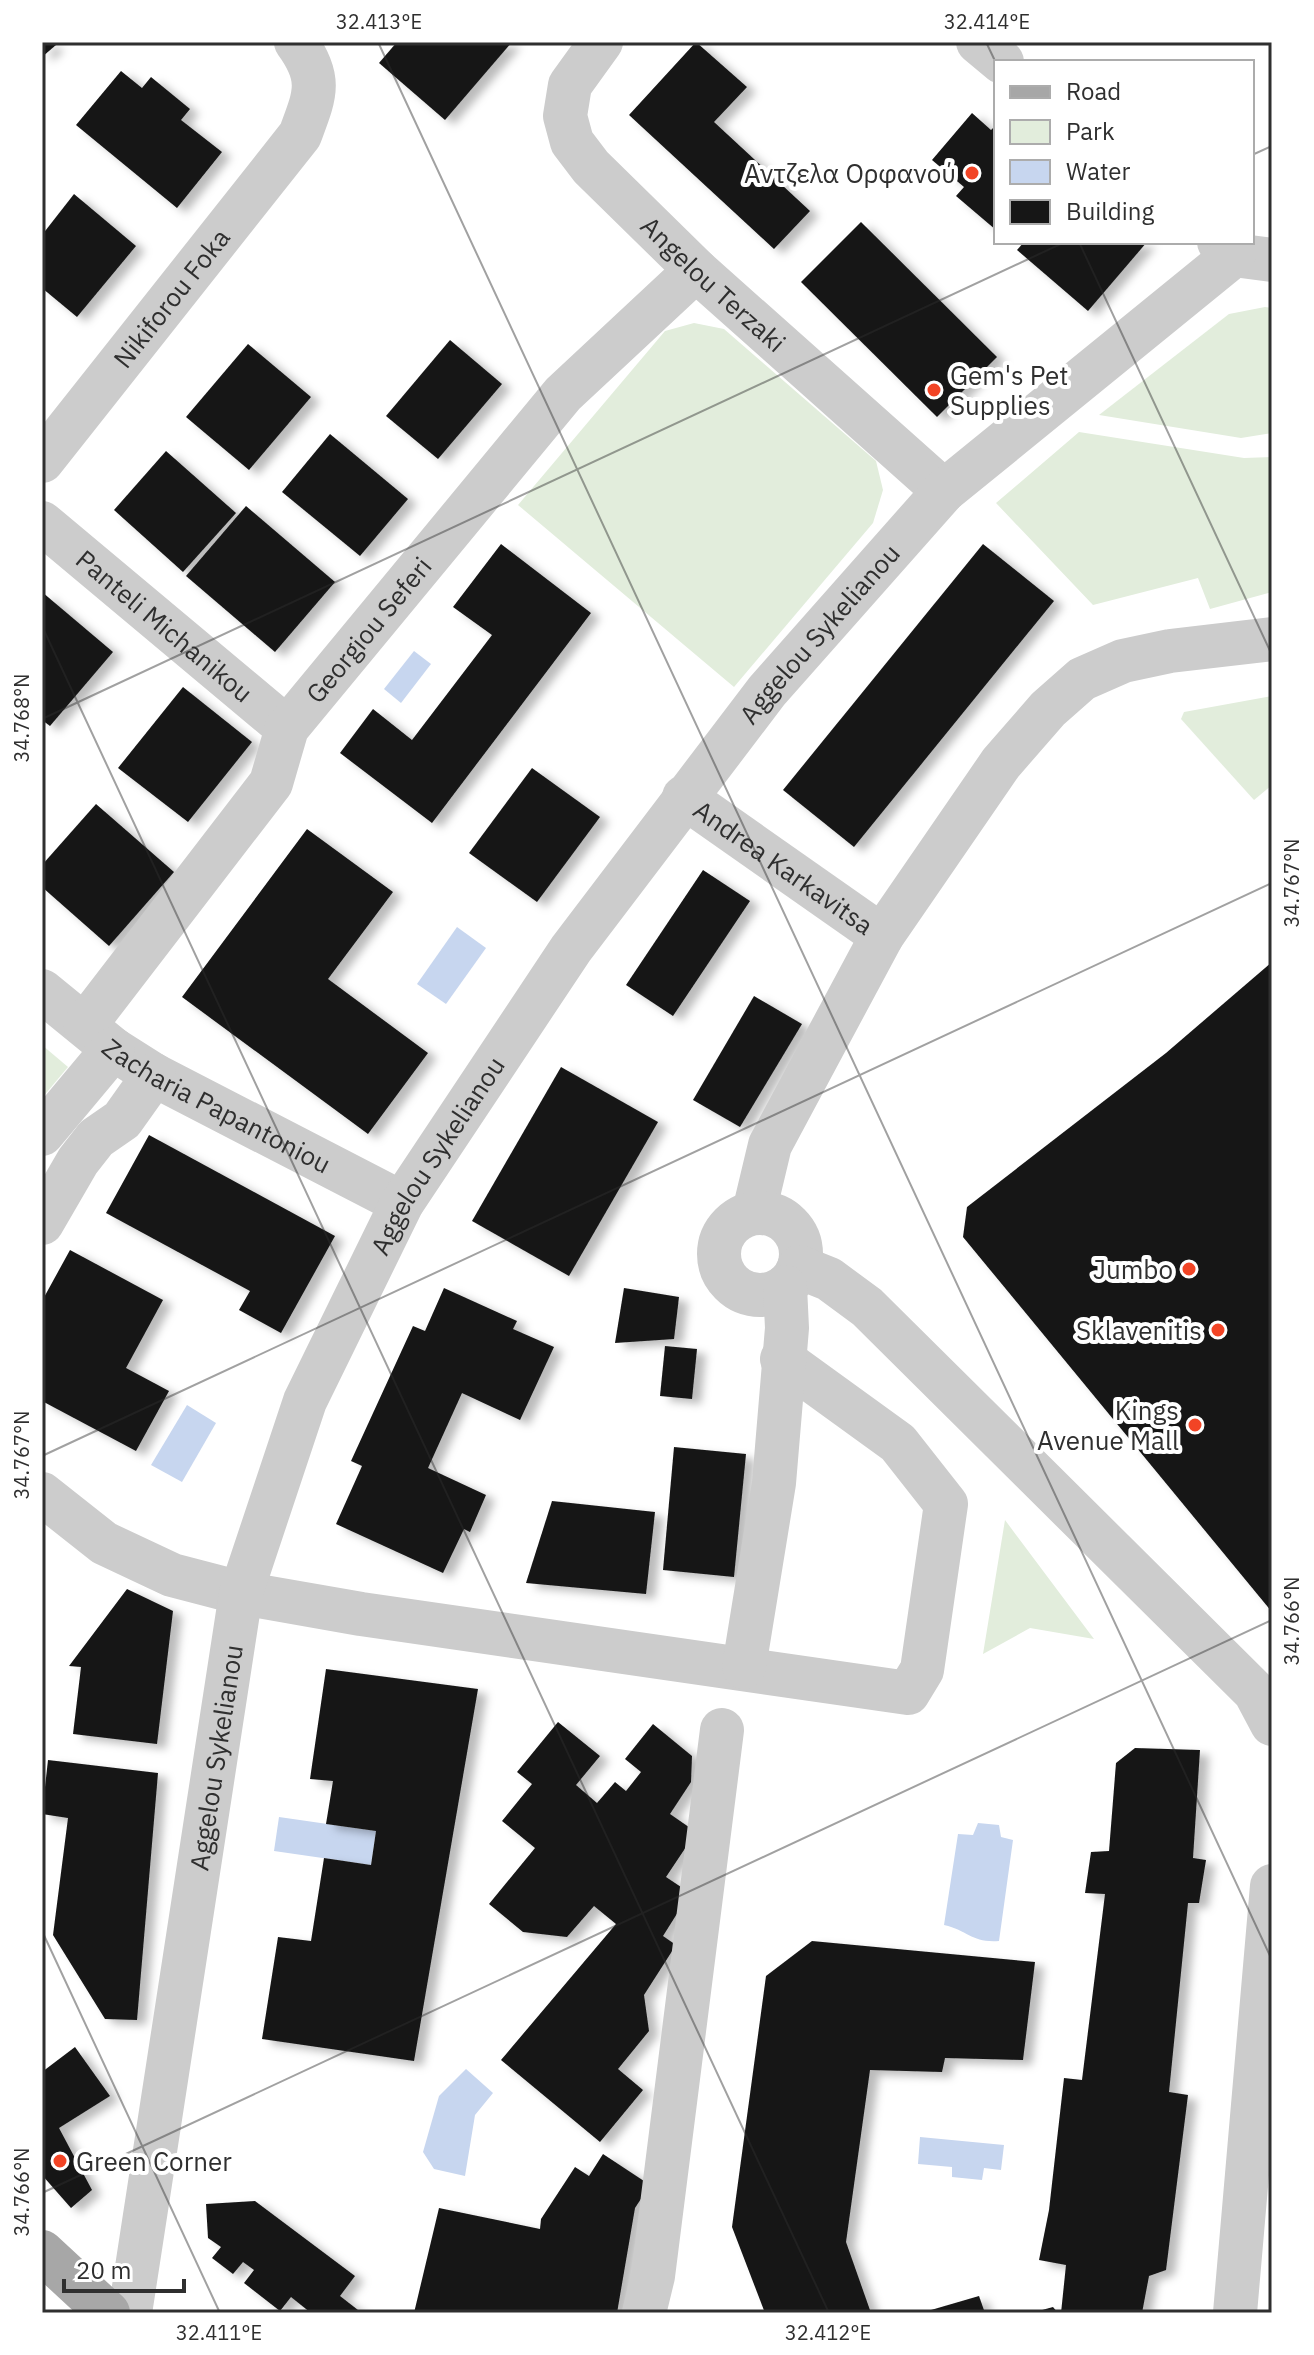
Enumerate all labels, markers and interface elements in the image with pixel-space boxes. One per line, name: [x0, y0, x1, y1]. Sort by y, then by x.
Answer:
text: 32.413°E: [336, 8, 422, 35]
text: 32.414°E: [944, 8, 1030, 35]
legend: [994, 60, 1254, 244]
text: Road: [1066, 75, 1121, 107]
text: Park: [1066, 115, 1115, 147]
text: Water: [1066, 155, 1130, 187]
place label: Αντζελα Ορφανού: [744, 156, 956, 190]
marker: Αντζελα Ορφανού: [963, 164, 981, 182]
text: Building: [1066, 195, 1154, 227]
street label: Angelou Terzaki: [634, 209, 793, 359]
street label: Nikiforou Foka: [105, 221, 237, 375]
place label: Gem's Pet Supplies: [950, 358, 1068, 422]
marker: Gem's Pet Supplies: [925, 381, 943, 399]
street label: Aggelou Sykelianou: [731, 536, 907, 730]
street label: Panteli Michanikou: [69, 542, 260, 709]
street label: Georgiou Seferi: [298, 550, 439, 710]
text: 34.768°N: [8, 674, 35, 762]
street label: Andrea Karkavitsa: [687, 792, 881, 942]
text: 34.767°N: [1278, 839, 1305, 927]
street label: Zacharia Papantoniou: [95, 1030, 337, 1180]
street label: Aggelou Sykelianou: [362, 1050, 512, 1260]
place label: Jumbo: [1093, 1252, 1173, 1286]
marker: Jumbo: [1180, 1260, 1198, 1278]
place label: Sklavenitis: [1076, 1313, 1202, 1347]
marker: Sklavenitis: [1209, 1321, 1227, 1339]
place label: Kings Avenue Mall: [1037, 1393, 1179, 1457]
text: 34.767°N: [8, 1411, 35, 1499]
marker: Kings Avenue Mall: [1186, 1416, 1204, 1434]
text: 34.766°N: [1278, 1577, 1305, 1665]
street label: Aggelou Sykelianou: [181, 1642, 250, 1873]
place label: Green Corner: [76, 2144, 232, 2178]
text: 34.766°N: [8, 2148, 35, 2236]
marker: Green Corner: [51, 2152, 69, 2170]
scale bar: [64, 2243, 184, 2293]
text: 20 m: [76, 2254, 131, 2286]
text: 32.411°E: [176, 2319, 262, 2346]
text: 32.412°E: [785, 2319, 871, 2346]

